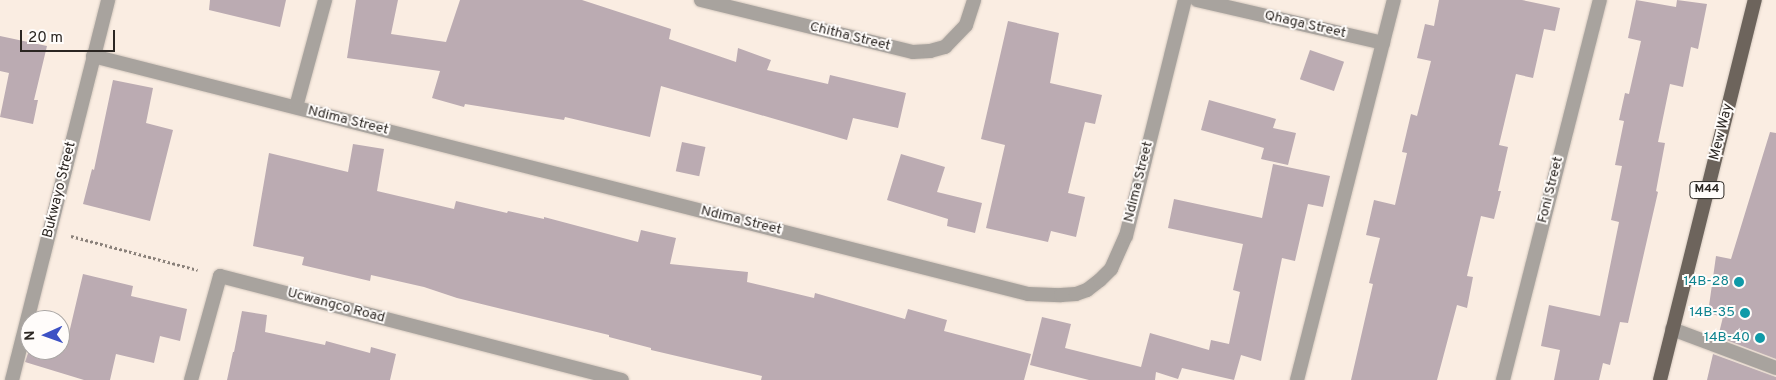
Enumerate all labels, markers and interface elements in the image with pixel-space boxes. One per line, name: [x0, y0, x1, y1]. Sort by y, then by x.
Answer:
street label: Qhaga Street: [1263, 7, 1347, 43]
street label: Chitha Street: [808, 19, 892, 55]
scale bar: [22, 20, 118, 52]
text: 20 m: [28, 29, 63, 48]
street label: Mew Way: [1707, 102, 1737, 162]
street label: Ndima Street: [306, 103, 390, 139]
street label: Bukwayo Street: [40, 140, 80, 240]
street label: Ndima Street: [1121, 140, 1157, 224]
street label: Foni Street: [1535, 155, 1567, 225]
road number: M44: [1688, 180, 1726, 200]
street label: Ndima Street: [699, 203, 783, 239]
place label: 14B-28: [1684, 274, 1729, 290]
marker: 14B-28: [1733, 276, 1745, 288]
street label: Ucwangco Road: [285, 285, 387, 327]
place label: 14B-35: [1690, 305, 1735, 321]
marker: 14B-35: [1739, 307, 1751, 319]
north arrow: [20, 310, 70, 360]
text: N: [22, 330, 39, 341]
place label: 14B-40: [1704, 330, 1750, 346]
marker: 14B-40: [1754, 332, 1766, 344]

